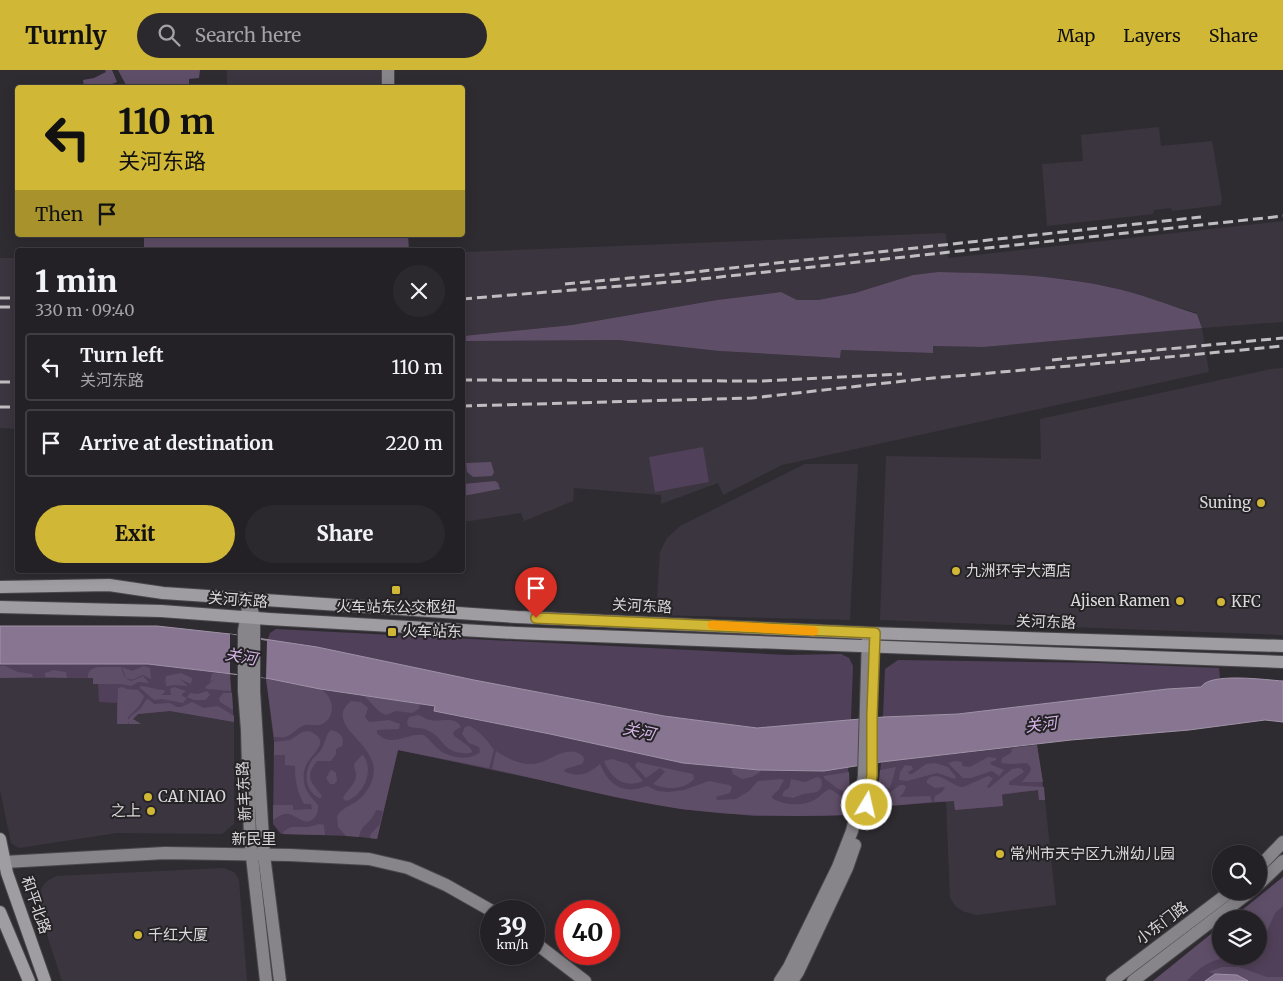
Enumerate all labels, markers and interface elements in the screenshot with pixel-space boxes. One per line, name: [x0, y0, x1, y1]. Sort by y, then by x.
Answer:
search box: [137, 13, 487, 58]
text: Turnly: [25, 20, 107, 51]
icon: search: [155, 21, 183, 49]
text: Search here: [195, 23, 301, 47]
text: Map: [1057, 24, 1095, 47]
text: Layers: [1123, 24, 1181, 47]
text: Share: [1209, 24, 1258, 47]
text: 110 m: [118, 100, 215, 144]
icon: left: [35, 105, 100, 170]
text: 关河东路: [118, 147, 206, 175]
icon: arrive: [93, 200, 121, 228]
text: Then: [35, 202, 83, 226]
text: 1 min: [35, 262, 117, 300]
button: close: [393, 265, 445, 317]
text: 330 m · 09:40: [35, 300, 135, 320]
text: Turn left: [80, 343, 164, 367]
icon: left: [37, 353, 65, 381]
text: 110 m: [392, 355, 443, 379]
text: 关河东路: [80, 370, 144, 390]
icon: arrive: [37, 429, 65, 457]
text: Arrive at destination: [80, 431, 274, 455]
text: 220 m: [386, 431, 443, 455]
place label: Suning: [1199, 493, 1251, 512]
marker: Suning: [1255, 497, 1267, 509]
button: Exit: [35, 505, 235, 563]
button: Share: [245, 505, 445, 563]
place label: 九洲环宇大酒店: [966, 561, 1071, 580]
marker: 九洲环宇大酒店: [950, 565, 962, 577]
pin: [515, 567, 557, 618]
icon: arrive: [522, 574, 550, 602]
marker: 火车站东公交枢纽: [390, 584, 402, 596]
street label: 关河东路: [207, 588, 269, 611]
place label: Ajisen Ramen: [1070, 591, 1170, 610]
place label: KFC: [1231, 592, 1261, 611]
street label: 关河东路: [612, 594, 672, 617]
marker: Ajisen Ramen: [1174, 595, 1186, 607]
marker: KFC: [1215, 596, 1227, 608]
place label: 火车站东公交枢纽: [336, 597, 456, 616]
street label: 关河东路: [1016, 611, 1076, 632]
place label: 火车站东: [402, 622, 462, 641]
marker: 火车站东: [386, 626, 398, 638]
water label: 关河: [223, 643, 261, 669]
water label: 关河: [1024, 712, 1061, 736]
water label: 关河: [621, 718, 660, 745]
street label: 新丰东路: [232, 761, 255, 821]
position arrow: [840, 778, 892, 830]
place label: CAI NIAO: [158, 787, 226, 806]
marker: CAI NIAO: [142, 791, 154, 803]
place label: 之上: [111, 801, 141, 820]
marker: 之上: [145, 805, 157, 817]
street label: 新民里: [231, 829, 277, 848]
place label: 常州市天宁区九洲幼儿园: [1010, 844, 1175, 863]
map controls: [1212, 845, 1267, 965]
button: search: [1212, 845, 1267, 900]
marker: 常州市天宁区九洲幼儿园: [994, 848, 1006, 860]
street label: 和平北路: [18, 873, 55, 936]
street label: 小东门路: [1132, 897, 1191, 948]
speed limit sign: 40: [555, 900, 620, 965]
text: 39: [498, 910, 527, 942]
button: layers: [1212, 910, 1267, 965]
place label: 千红大厦: [148, 925, 208, 944]
marker: 千红大厦: [132, 929, 144, 941]
text: km/h: [497, 937, 528, 952]

